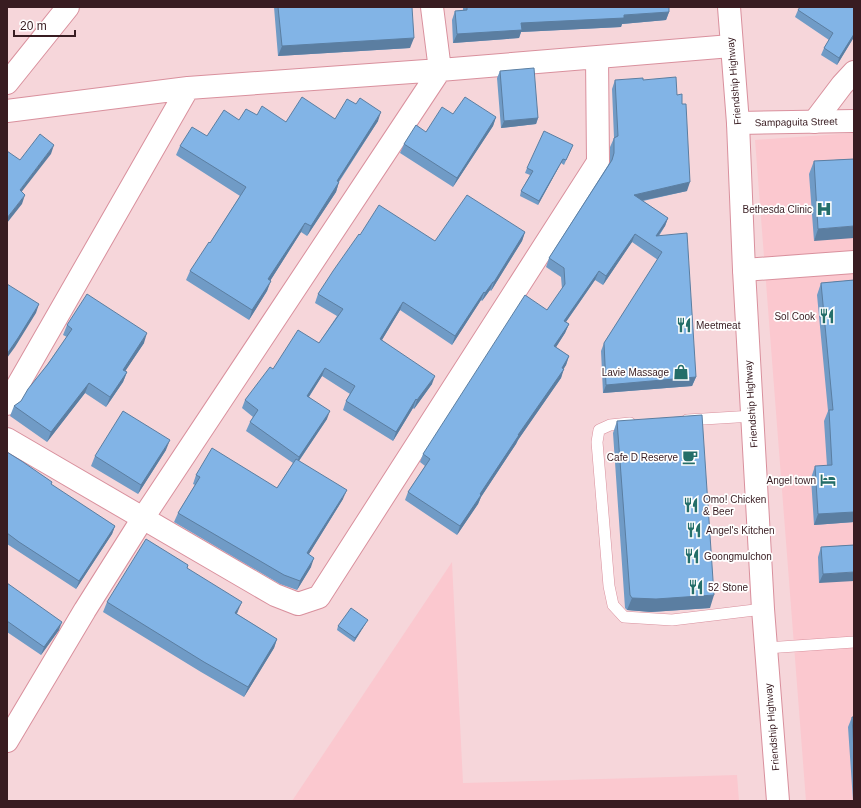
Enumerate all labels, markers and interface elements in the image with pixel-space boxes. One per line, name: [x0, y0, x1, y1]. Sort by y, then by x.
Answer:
scale bar: [14, 12, 75, 38]
text: 20 m: [20, 19, 47, 33]
street label: Friendship Highway: [725, 37, 743, 125]
street label: Sampaguita Street: [754, 116, 838, 128]
hospital icon: Bethesda Clinic: [815, 200, 833, 218]
place label: Bethesda Clinic: [743, 204, 812, 215]
restaurant icon: Sol Cook: [818, 307, 836, 325]
place label: Sol Cook: [774, 311, 816, 322]
restaurant icon: Meetmeat: [675, 316, 693, 334]
place label: Meetmeat: [696, 320, 741, 331]
street label: Friendship Highway: [742, 360, 760, 448]
shop icon: Lavie Massage: [672, 363, 690, 381]
place label: Lavie Massage: [602, 367, 669, 378]
cafe icon: Cafe D Reserve: [681, 448, 699, 466]
place label: Cafe D Reserve: [607, 452, 678, 463]
hotel icon: Angel town: [819, 471, 837, 489]
place label: Angel town: [767, 475, 816, 486]
place label: Omo! Chicken & Beer: [703, 494, 766, 517]
restaurant icon: Omo! Chicken & Beer: [682, 496, 700, 514]
restaurant icon: Angel's Kitchen: [685, 521, 703, 539]
place label: Angel's Kitchen: [706, 525, 775, 536]
restaurant icon: Goongmulchon: [683, 547, 701, 565]
place label: Goongmulchon: [704, 551, 772, 562]
restaurant icon: 52 Stone: [687, 578, 705, 596]
place label: 52 Stone: [708, 582, 748, 593]
street label: Friendship Highway: [763, 683, 781, 771]

